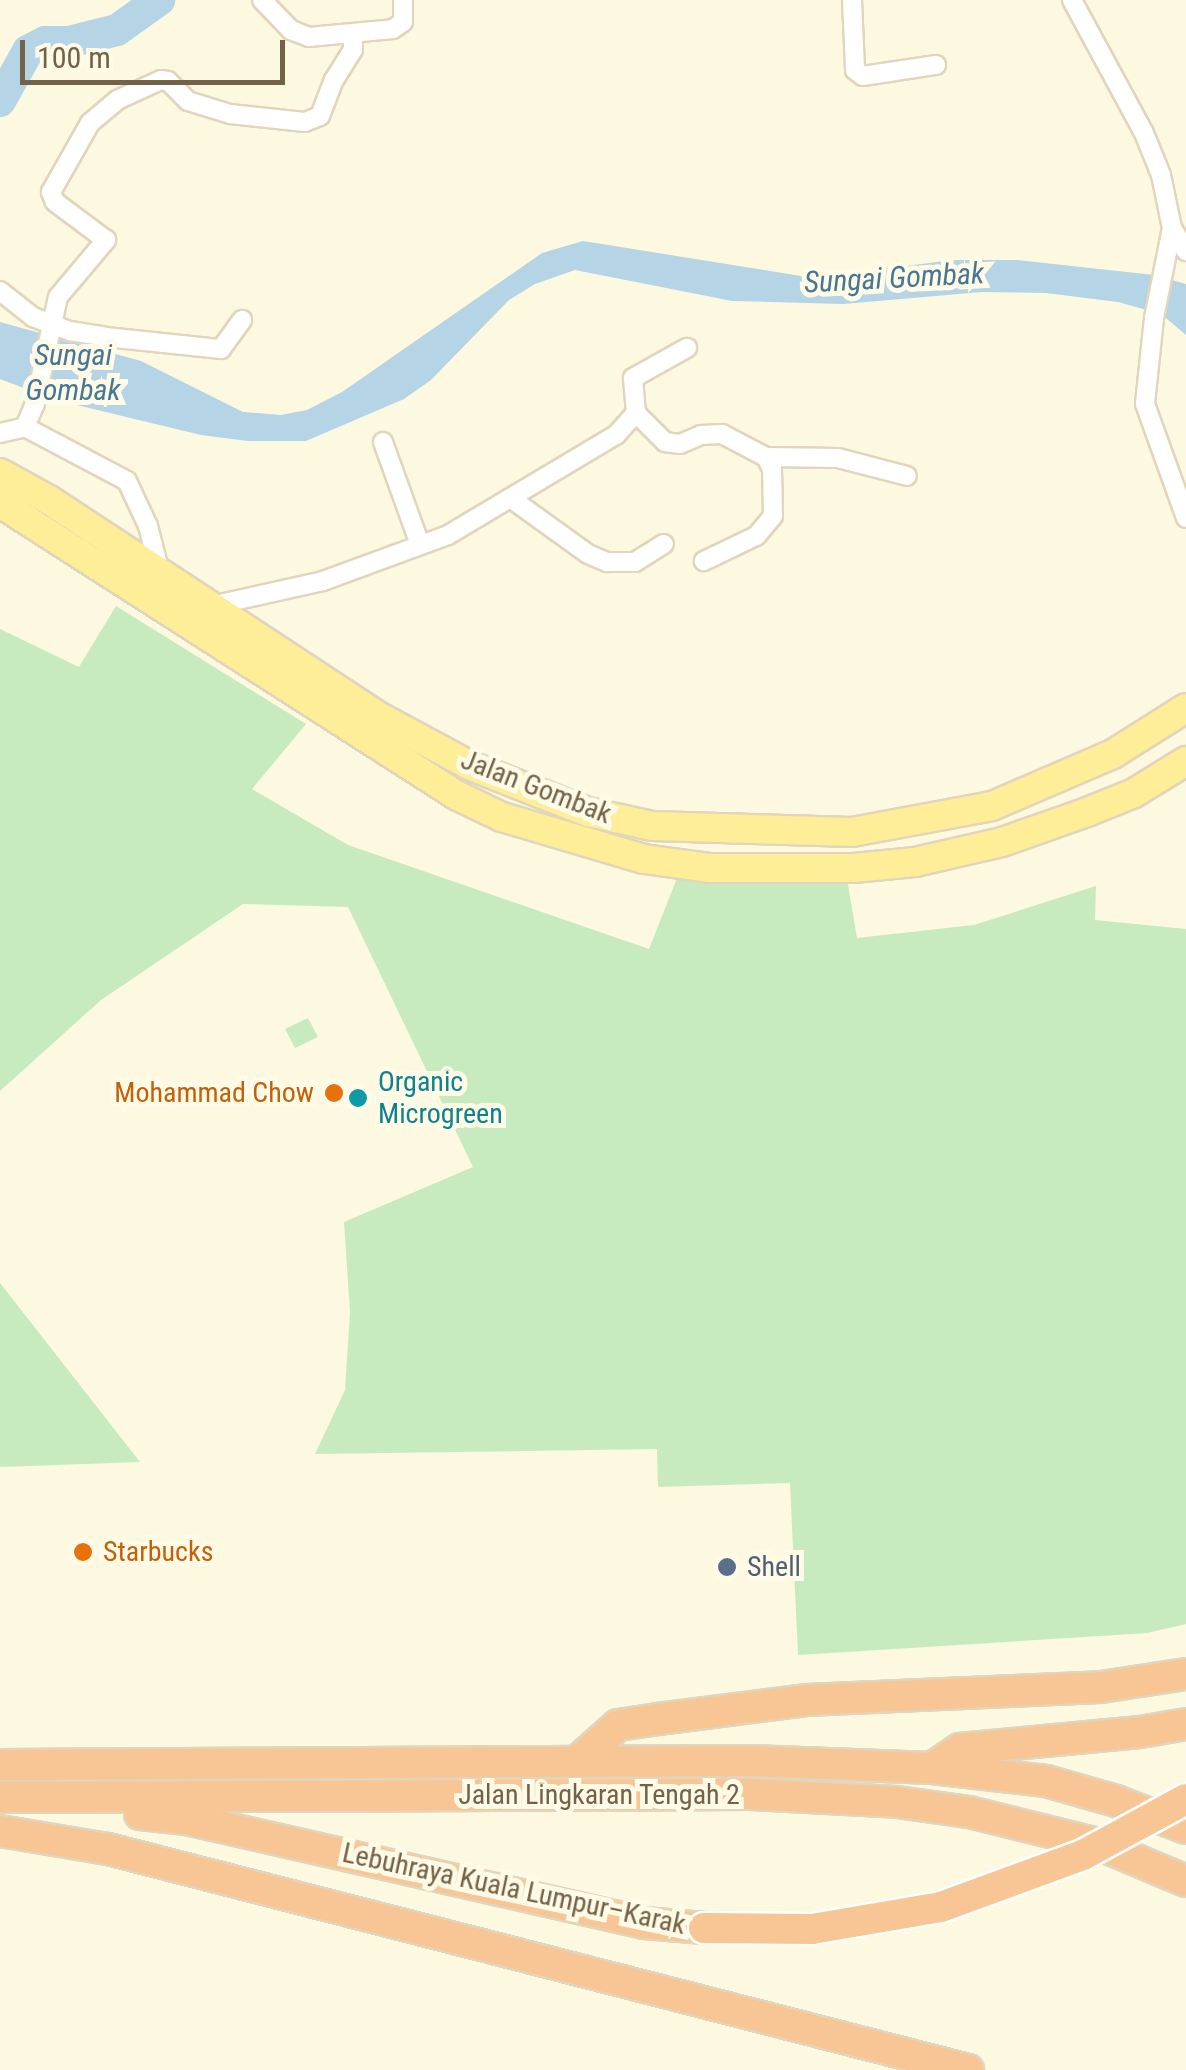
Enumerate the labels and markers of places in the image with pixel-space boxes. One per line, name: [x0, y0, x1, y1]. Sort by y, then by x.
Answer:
place label: Organic Microgreen: [378, 1065, 503, 1131]
place label: Mohammad Chow: [114, 1076, 314, 1110]
marker: Mohammad Chow: [323, 1082, 345, 1104]
marker: Organic Microgreen: [347, 1087, 369, 1109]
place label: Starbucks: [103, 1535, 213, 1569]
marker: Starbucks: [72, 1541, 94, 1563]
place label: Shell: [747, 1550, 801, 1584]
marker: Shell: [716, 1556, 738, 1578]

